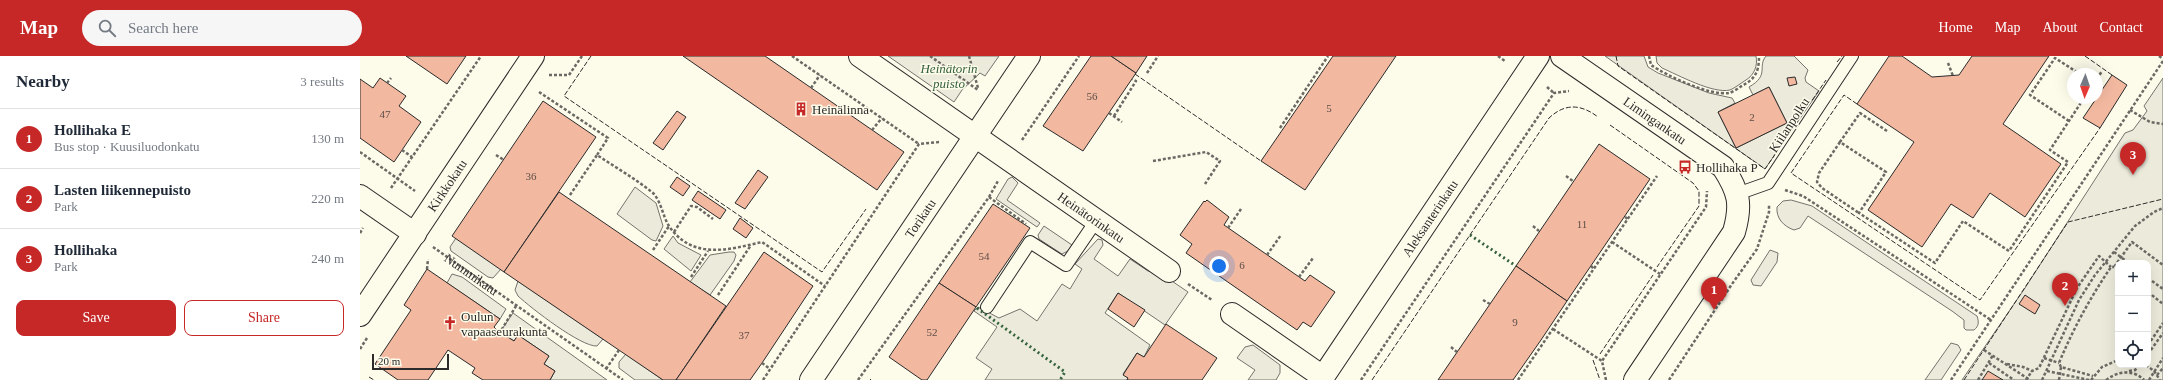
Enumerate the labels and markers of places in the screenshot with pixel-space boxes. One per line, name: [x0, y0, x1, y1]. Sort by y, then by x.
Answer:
building icon: Heinälinna: [793, 101, 809, 117]
place label: Heinälinna: [812, 102, 869, 117]
pin: 3: [2120, 142, 2146, 175]
bus stop icon: Hollihaka P: [1677, 159, 1693, 175]
place label: Hollihaka P: [1696, 160, 1758, 175]
pin: 2: [2052, 273, 2078, 306]
pin: 1: [1701, 277, 1727, 310]
place label: Oulun vapaaseurakunta: [461, 309, 548, 339]
church icon: Oulun vapaaseurakunta: [442, 315, 458, 331]

